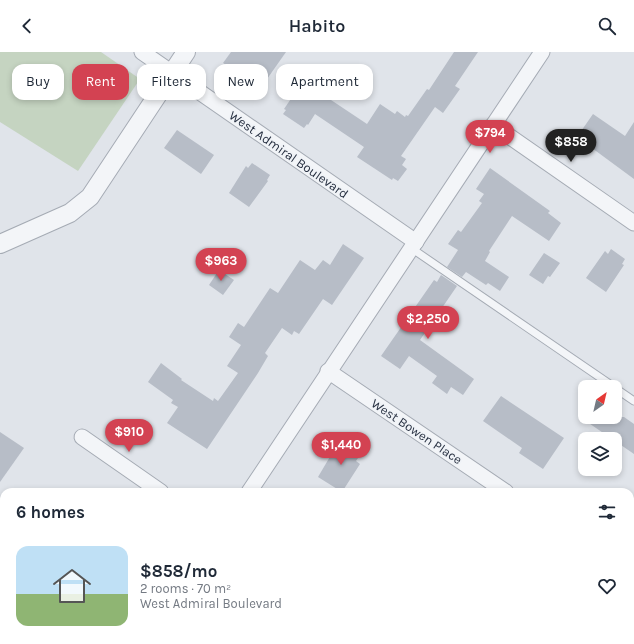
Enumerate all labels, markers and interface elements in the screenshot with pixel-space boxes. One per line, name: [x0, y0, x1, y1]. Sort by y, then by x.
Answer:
icon: back: [16, 15, 38, 37]
text: Habito: [289, 15, 345, 37]
icon: search: [596, 15, 618, 37]
chip: Buy: [12, 64, 64, 100]
chip: Rent: [72, 64, 129, 100]
chip: Filters: [137, 64, 206, 100]
chip: New: [214, 64, 268, 100]
chip: Apartment: [276, 64, 373, 100]
street label: West Admiral Boulevard: [226, 108, 351, 201]
pin: $794: [466, 120, 514, 154]
text: $794: [474, 125, 506, 140]
pin: $858: [547, 129, 595, 163]
text: $858: [554, 134, 588, 149]
pin: $963: [197, 248, 245, 282]
text: $963: [205, 253, 237, 268]
pin: $2,250: [395, 306, 461, 340]
text: $2,250: [406, 311, 450, 326]
north arrow: [578, 380, 622, 424]
map controls: [578, 380, 622, 476]
street label: West Bowen Place: [368, 395, 465, 468]
pin: $910: [105, 419, 153, 453]
text: $910: [114, 424, 144, 439]
pin: $1,440: [308, 432, 374, 466]
button: layers: [578, 432, 622, 476]
text: $1,440: [321, 437, 361, 452]
icon: filters: [596, 501, 618, 523]
text: 6 homes: [16, 502, 85, 522]
text: $858/mo: [140, 561, 217, 581]
icon: home: [48, 562, 96, 610]
icon: heart: [596, 575, 618, 597]
text: 2 rooms · 70 m²: [140, 581, 231, 596]
text: West Admiral Boulevard: [140, 596, 282, 611]

